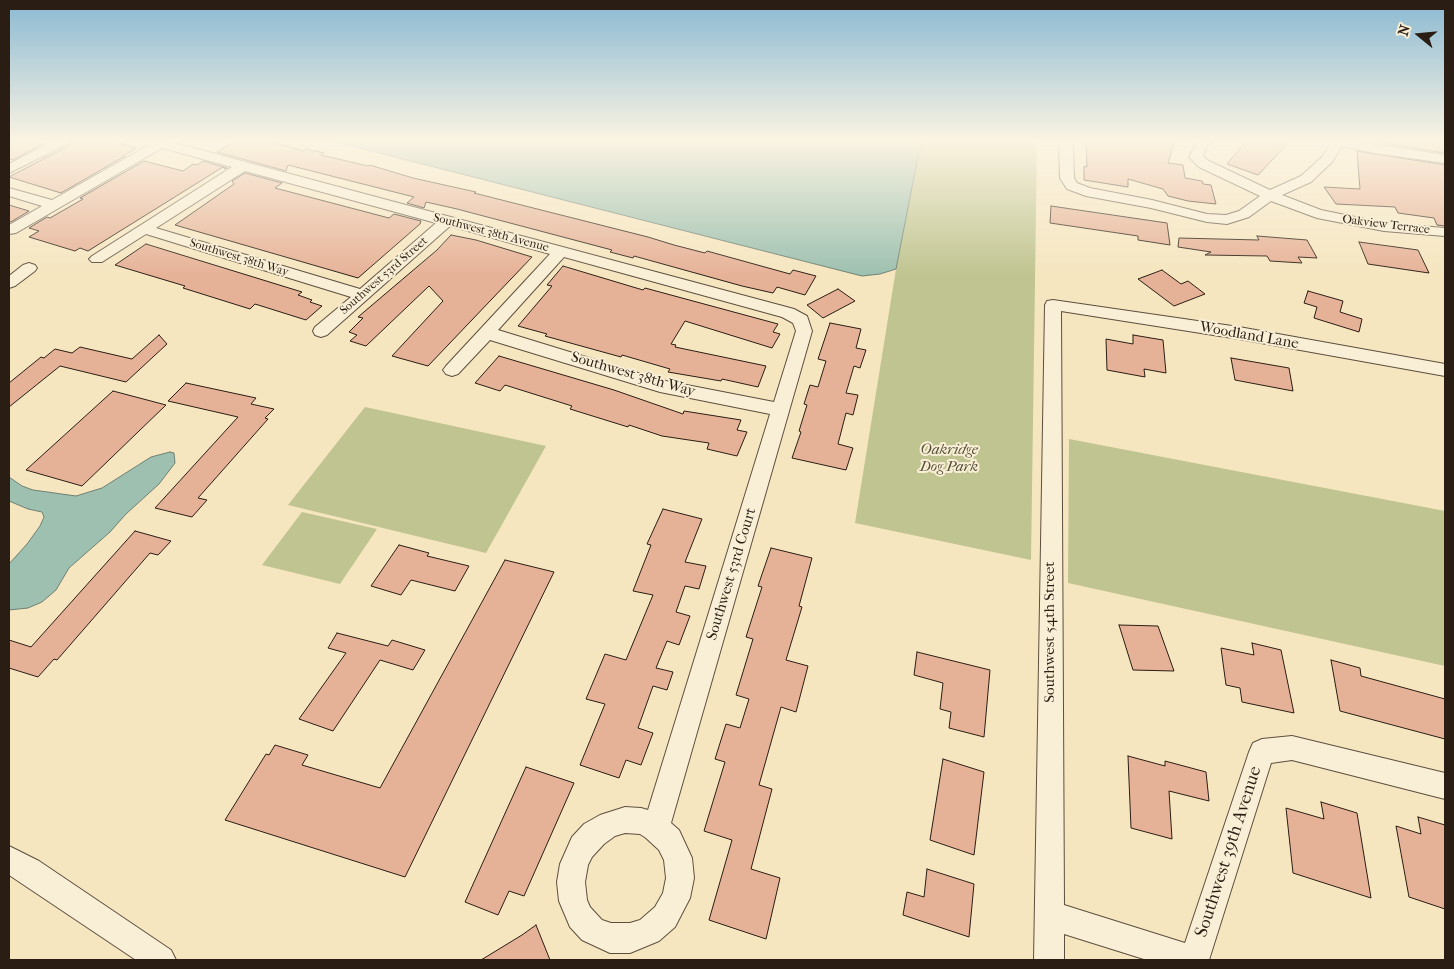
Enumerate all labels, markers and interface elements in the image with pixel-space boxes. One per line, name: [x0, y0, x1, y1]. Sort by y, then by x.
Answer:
north arrow: [1394, 10, 1444, 60]
text: N: [1394, 23, 1414, 38]
street label: Southwest 38th Avenue: [432, 211, 550, 255]
street label: Oakview Terrace: [1341, 212, 1431, 238]
street label: Southwest 53rd Street: [337, 234, 431, 318]
street label: Southwest 38th Way: [188, 236, 290, 280]
street label: Woodland Lane: [1198, 318, 1300, 354]
street label: Southwest 38th Way: [569, 349, 697, 401]
park label: Oakridge Dog Park: [920, 441, 978, 476]
street label: Southwest 53rd Court: [703, 506, 761, 642]
street label: Southwest 54th Street: [1041, 561, 1059, 703]
street label: Southwest 39th Avenue: [1191, 764, 1267, 940]

